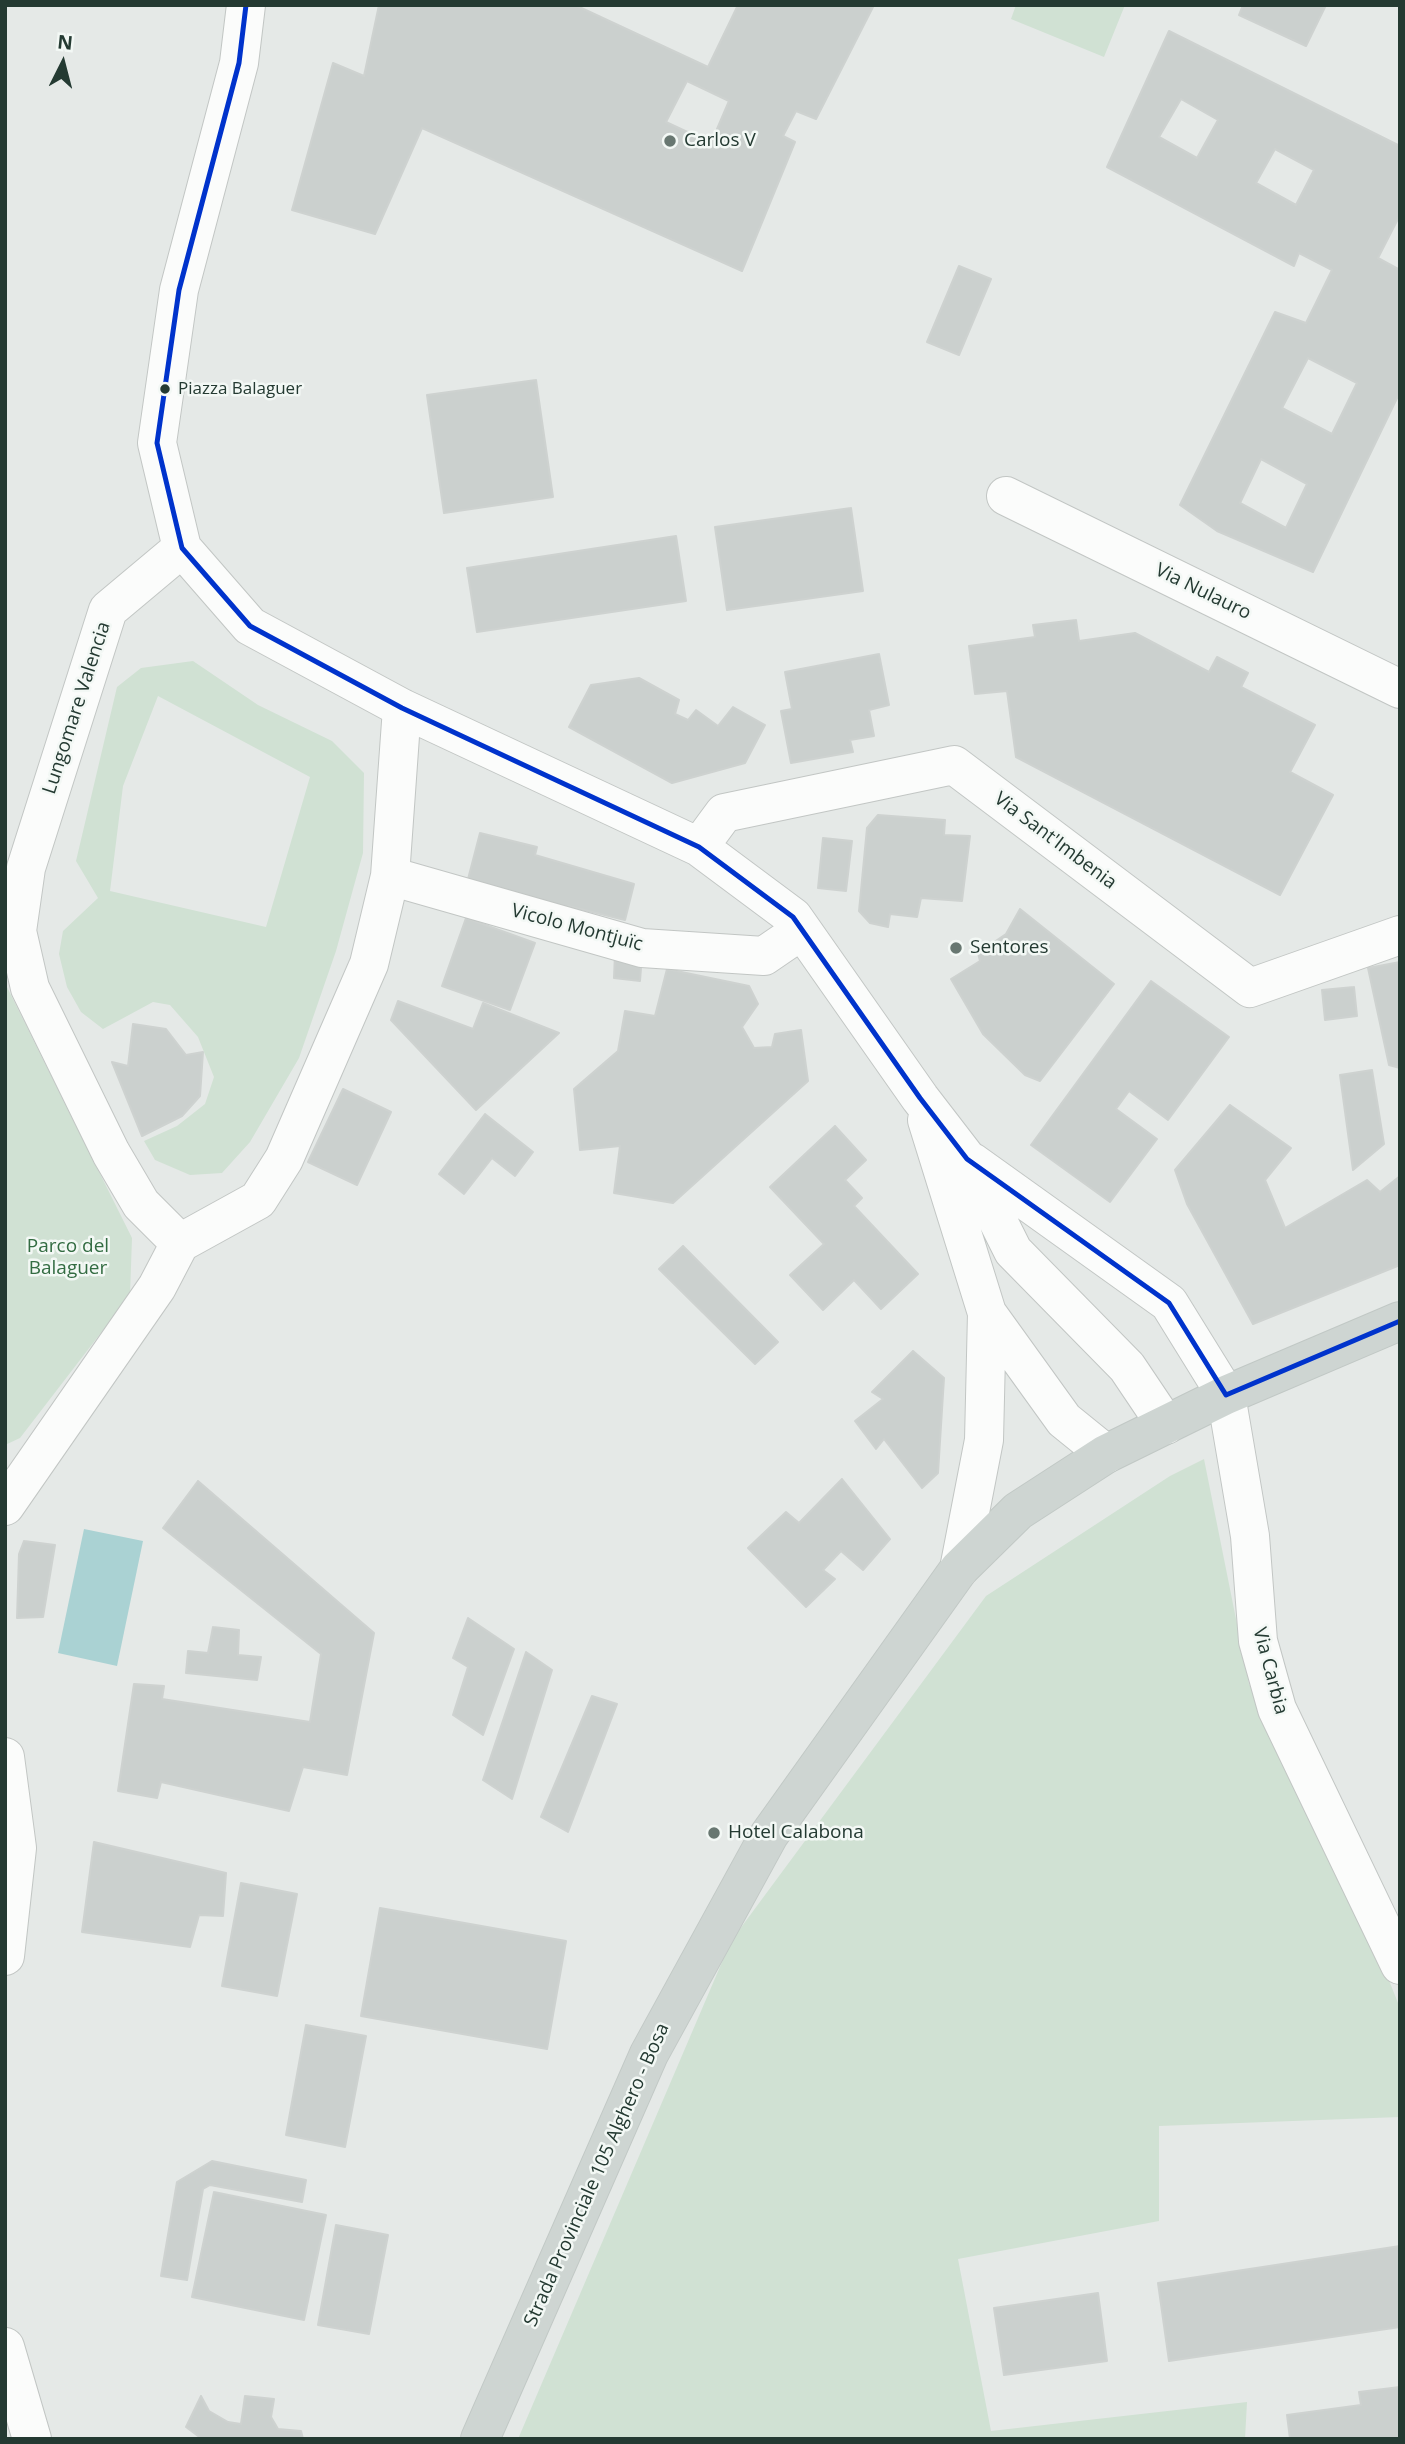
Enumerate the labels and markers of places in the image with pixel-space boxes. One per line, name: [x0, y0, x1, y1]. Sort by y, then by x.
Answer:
place label: Carlos V: [684, 130, 756, 152]
marker: Carlos V: [662, 133, 678, 149]
place label: Piazza Balaguer: [178, 379, 302, 399]
marker: Piazza Balaguer: [158, 382, 172, 396]
place label: Sentores: [970, 937, 1048, 959]
marker: Sentores: [948, 940, 964, 956]
place label: Hotel Calabona: [728, 1822, 864, 1844]
marker: Hotel Calabona: [706, 1825, 722, 1841]

